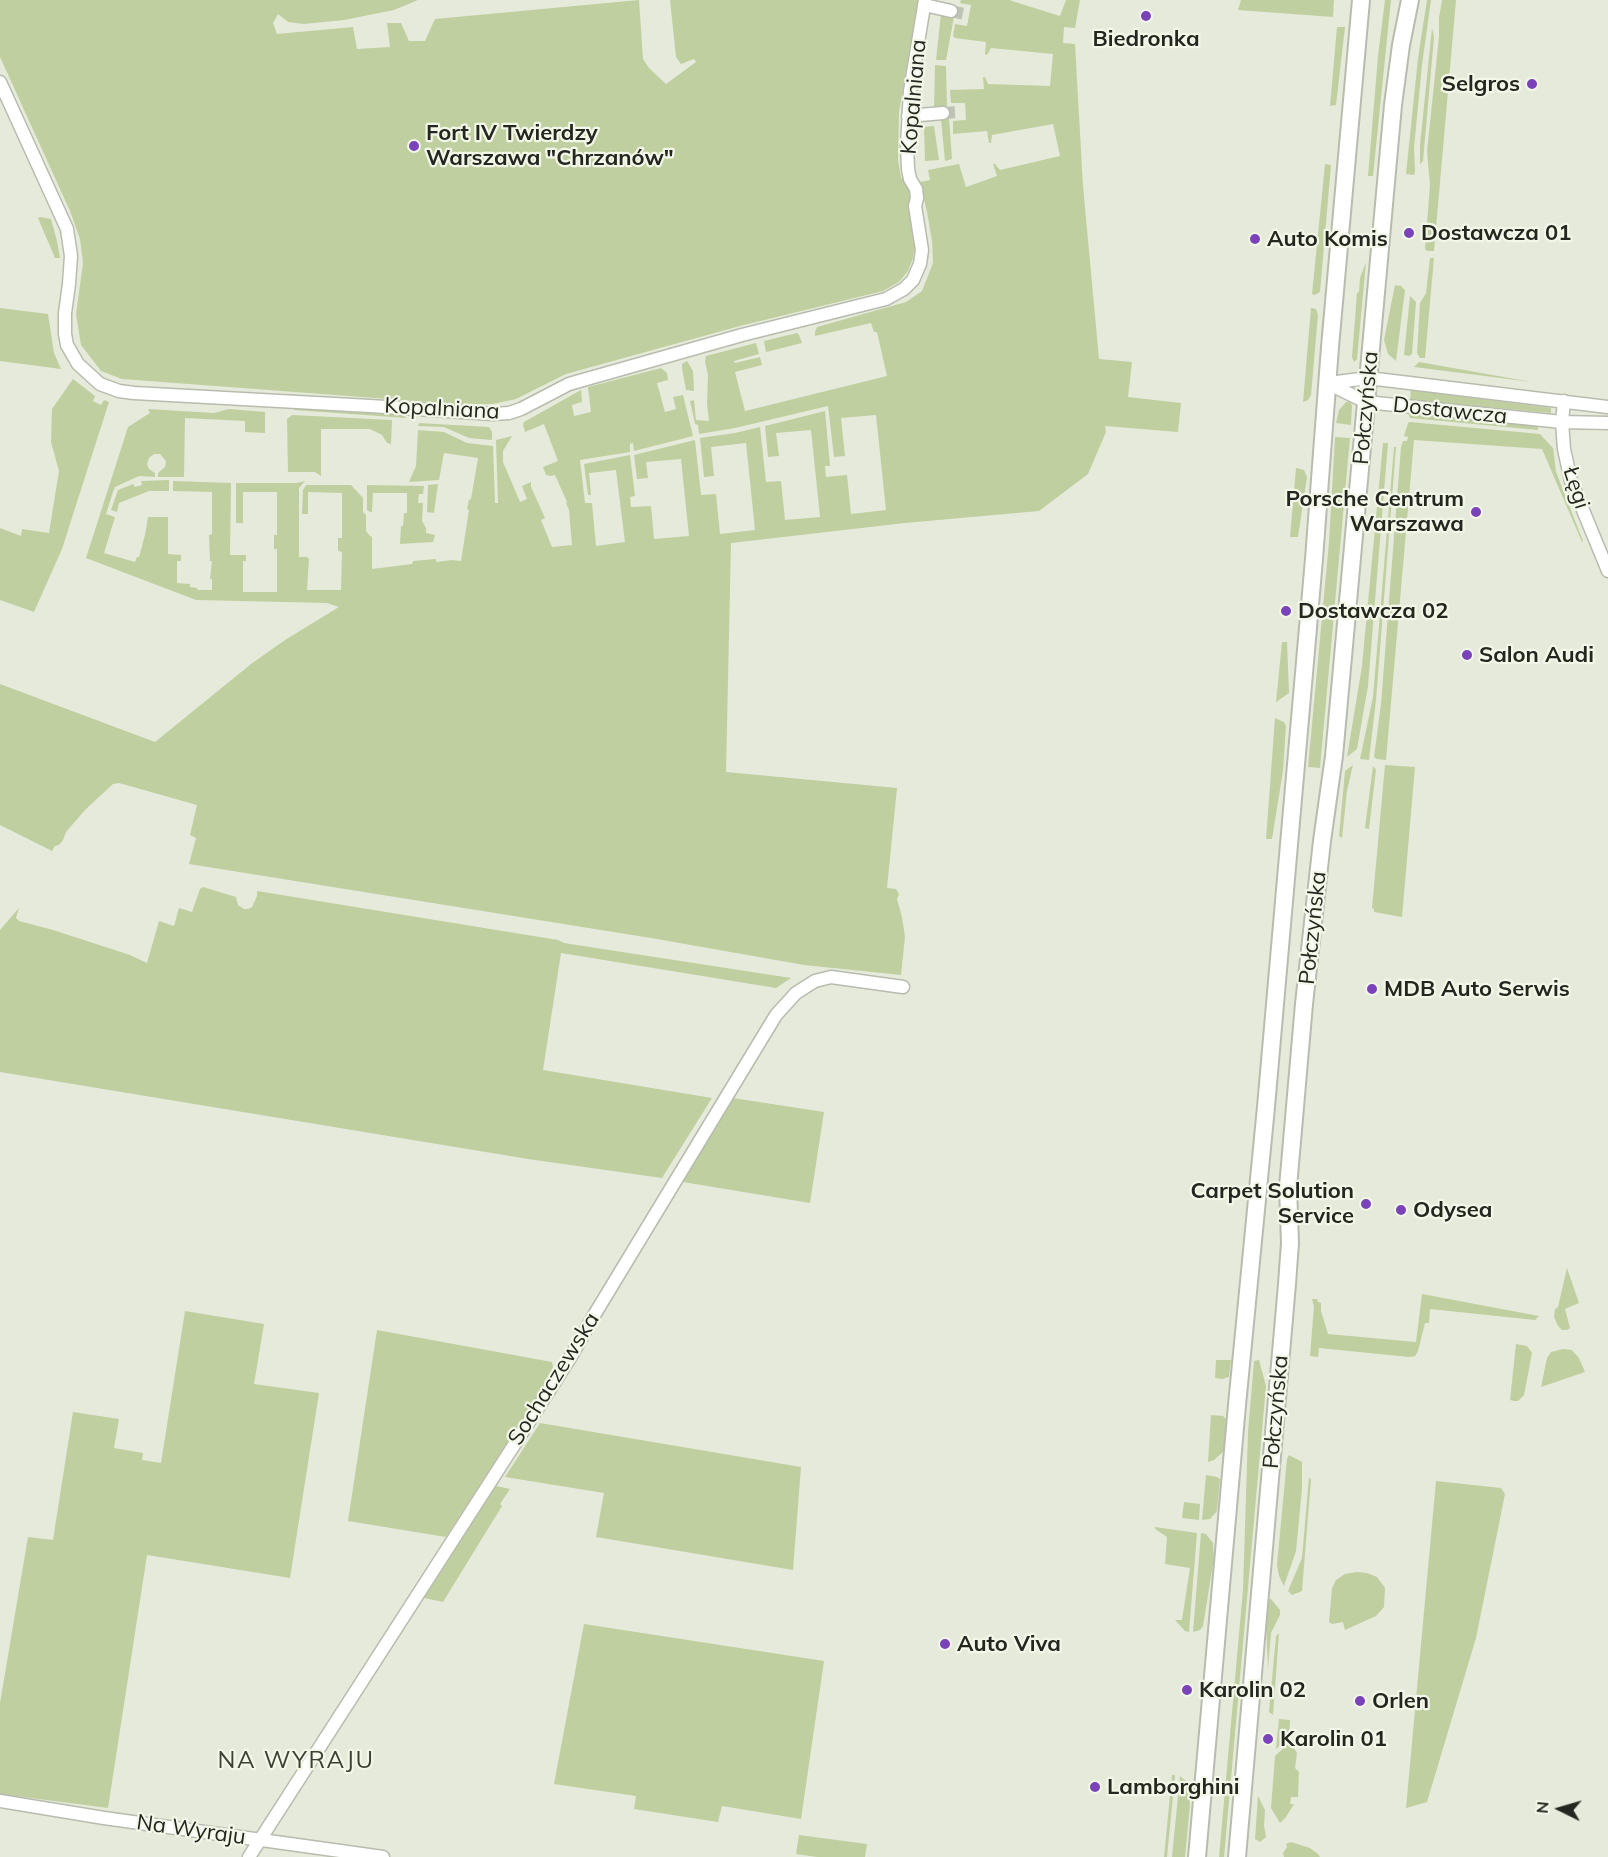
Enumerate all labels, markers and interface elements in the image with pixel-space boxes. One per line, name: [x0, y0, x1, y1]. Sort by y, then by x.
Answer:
marker: Biedronka: [1139, 9, 1153, 23]
place label: Biedronka: [1092, 26, 1200, 52]
street label: Kopalniana: [896, 38, 932, 156]
place label: Selgros: [1442, 71, 1520, 97]
marker: Selgros: [1525, 77, 1539, 91]
place label: Fort IV Twierdzy Warszawa "Chrzanów": [426, 120, 674, 172]
marker: Fort IV Twierdzy Warszawa "Chrzanów": [407, 139, 421, 153]
place label: Dostawcza 01: [1421, 220, 1571, 246]
place label: Auto Komis: [1267, 226, 1388, 252]
marker: Dostawcza 01: [1402, 226, 1416, 240]
marker: Auto Komis: [1248, 232, 1262, 246]
street label: Połczyńska: [1348, 350, 1384, 466]
street label: Dostawcza: [1391, 392, 1509, 430]
street label: Kopalniana: [384, 393, 500, 425]
street label: Łęgi: [1557, 464, 1595, 512]
place label: Porsche Centrum Warszawa: [1285, 486, 1464, 538]
marker: Porsche Centrum Warszawa: [1469, 505, 1483, 519]
place label: Dostawcza 02: [1298, 598, 1448, 624]
marker: Dostawcza 02: [1279, 604, 1293, 618]
place label: Salon Audi: [1479, 642, 1594, 668]
marker: Salon Audi: [1460, 648, 1474, 662]
street label: Połczyńska: [1294, 870, 1332, 986]
place label: MDB Auto Serwis: [1384, 976, 1570, 1002]
marker: MDB Auto Serwis: [1365, 982, 1379, 996]
place label: Carpet Solution Service: [1191, 1178, 1354, 1230]
marker: Carpet Solution Service: [1359, 1197, 1373, 1211]
place label: Odysea: [1413, 1197, 1492, 1223]
marker: Odysea: [1394, 1203, 1408, 1217]
street label: Sochaczewska: [503, 1308, 605, 1450]
street label: Połczyńska: [1258, 1354, 1294, 1470]
place label: Auto Viva: [957, 1631, 1061, 1657]
marker: Auto Viva: [938, 1637, 952, 1651]
place label: Karolin 02: [1199, 1677, 1306, 1703]
marker: Karolin 02: [1180, 1683, 1194, 1697]
place label: Orlen: [1372, 1688, 1429, 1714]
marker: Orlen: [1353, 1694, 1367, 1708]
place label: Karolin 01: [1280, 1726, 1387, 1752]
marker: Karolin 01: [1261, 1732, 1275, 1746]
district label: NA WYRAJU: [218, 1747, 374, 1775]
place label: Lamborghini: [1107, 1774, 1240, 1800]
north arrow: [1530, 1779, 1590, 1839]
marker: Lamborghini: [1088, 1780, 1102, 1794]
text: N: [1532, 1801, 1553, 1814]
street label: Na Wyraju: [135, 1809, 247, 1851]

